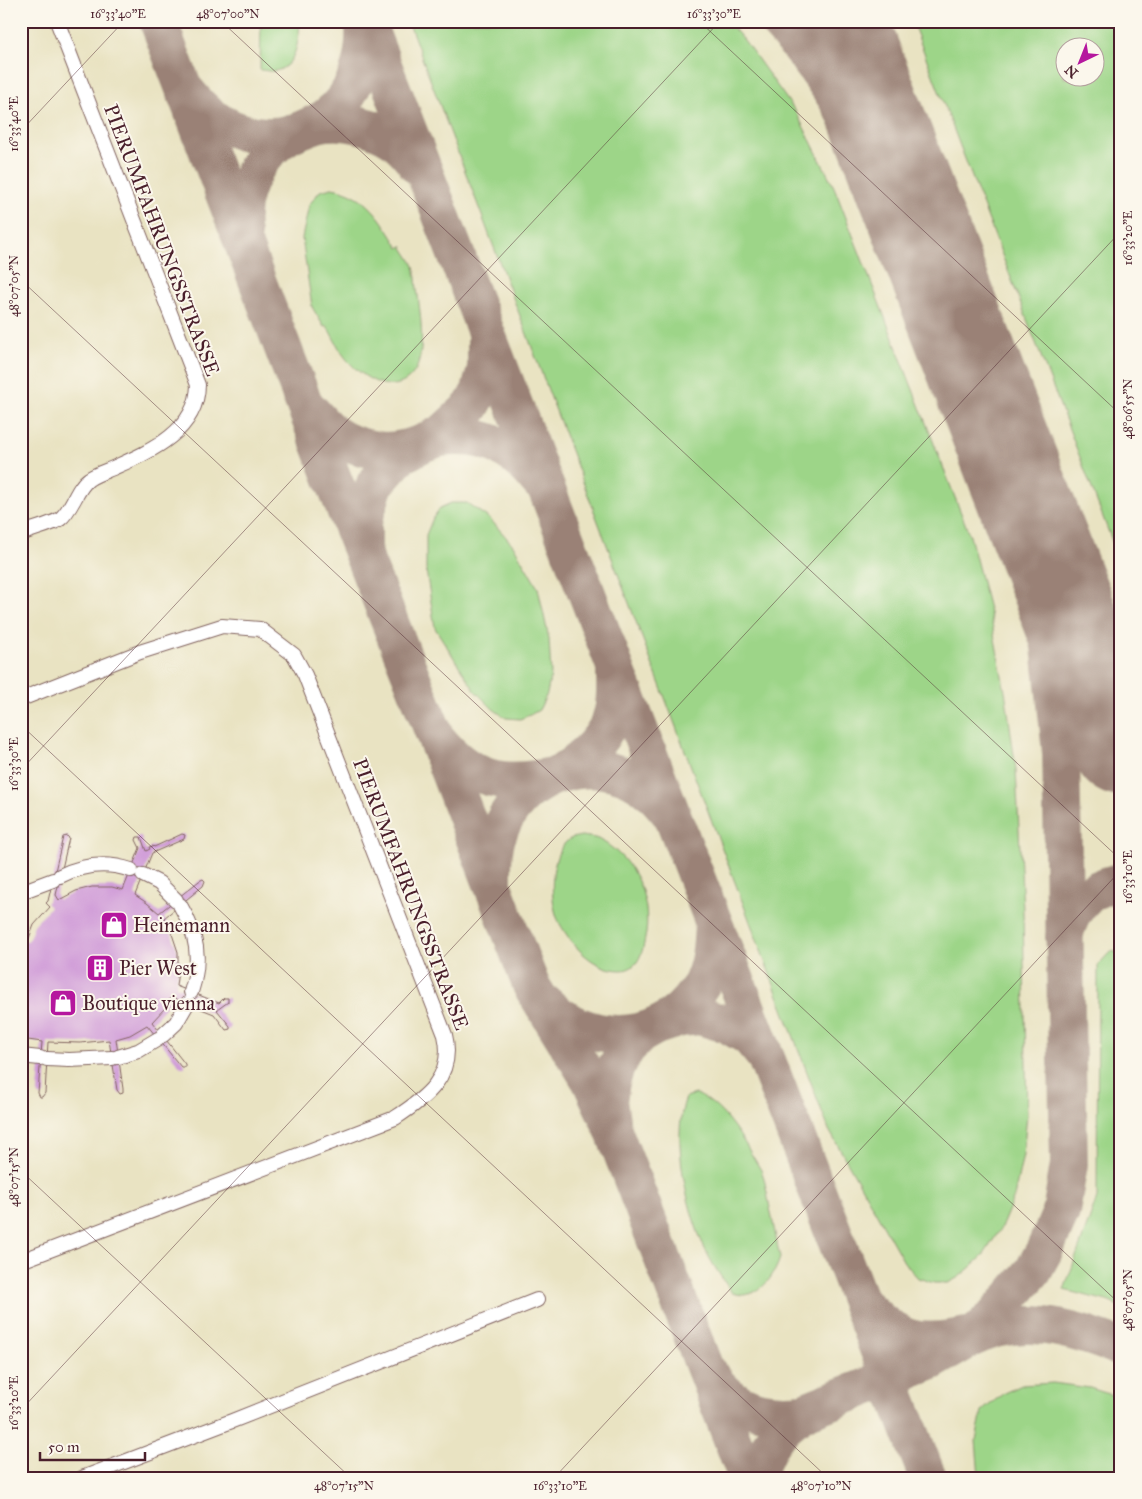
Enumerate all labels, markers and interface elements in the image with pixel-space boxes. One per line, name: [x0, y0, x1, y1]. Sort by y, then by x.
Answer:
text: 16°33'40"E: [90, 7, 146, 21]
text: 48°07'00"N: [196, 7, 260, 21]
text: 16°33'30"E: [687, 7, 741, 21]
north arrow: [1054, 38, 1104, 88]
text: N: [1061, 61, 1082, 81]
text: 16°33'40"E: [7, 96, 21, 152]
street label: PIERUMFAHRUNGSSTRASSE: [99, 101, 225, 379]
text: 16°33'20"E: [1121, 210, 1135, 265]
text: 48°07'05"N: [7, 255, 21, 317]
text: 48°06'55"N: [1121, 379, 1135, 439]
text: 16°33'30"E: [7, 737, 21, 791]
street label: PIERUMFAHRUNGSSTRASSE: [348, 755, 474, 1033]
text: 16°33'10"E: [1121, 850, 1135, 904]
shop icon: Heinemann: [99, 910, 129, 940]
place label: Heinemann: [133, 913, 230, 937]
building icon: Pier West: [85, 953, 115, 983]
place label: Pier West: [119, 956, 197, 980]
shop icon: Boutique vienna: [48, 988, 78, 1018]
place label: Boutique vienna: [82, 991, 216, 1016]
text: 48°07'15"N: [7, 1147, 21, 1207]
text: 48°07'05"N: [1121, 1269, 1135, 1331]
text: 16°33'20"E: [7, 1375, 21, 1430]
scale bar: [40, 1429, 145, 1461]
text: 50 m: [48, 1438, 80, 1456]
text: 48°07'15"N: [314, 1479, 374, 1493]
text: 16°33'10"E: [533, 1479, 587, 1493]
text: 48°07'10"N: [790, 1479, 852, 1493]

